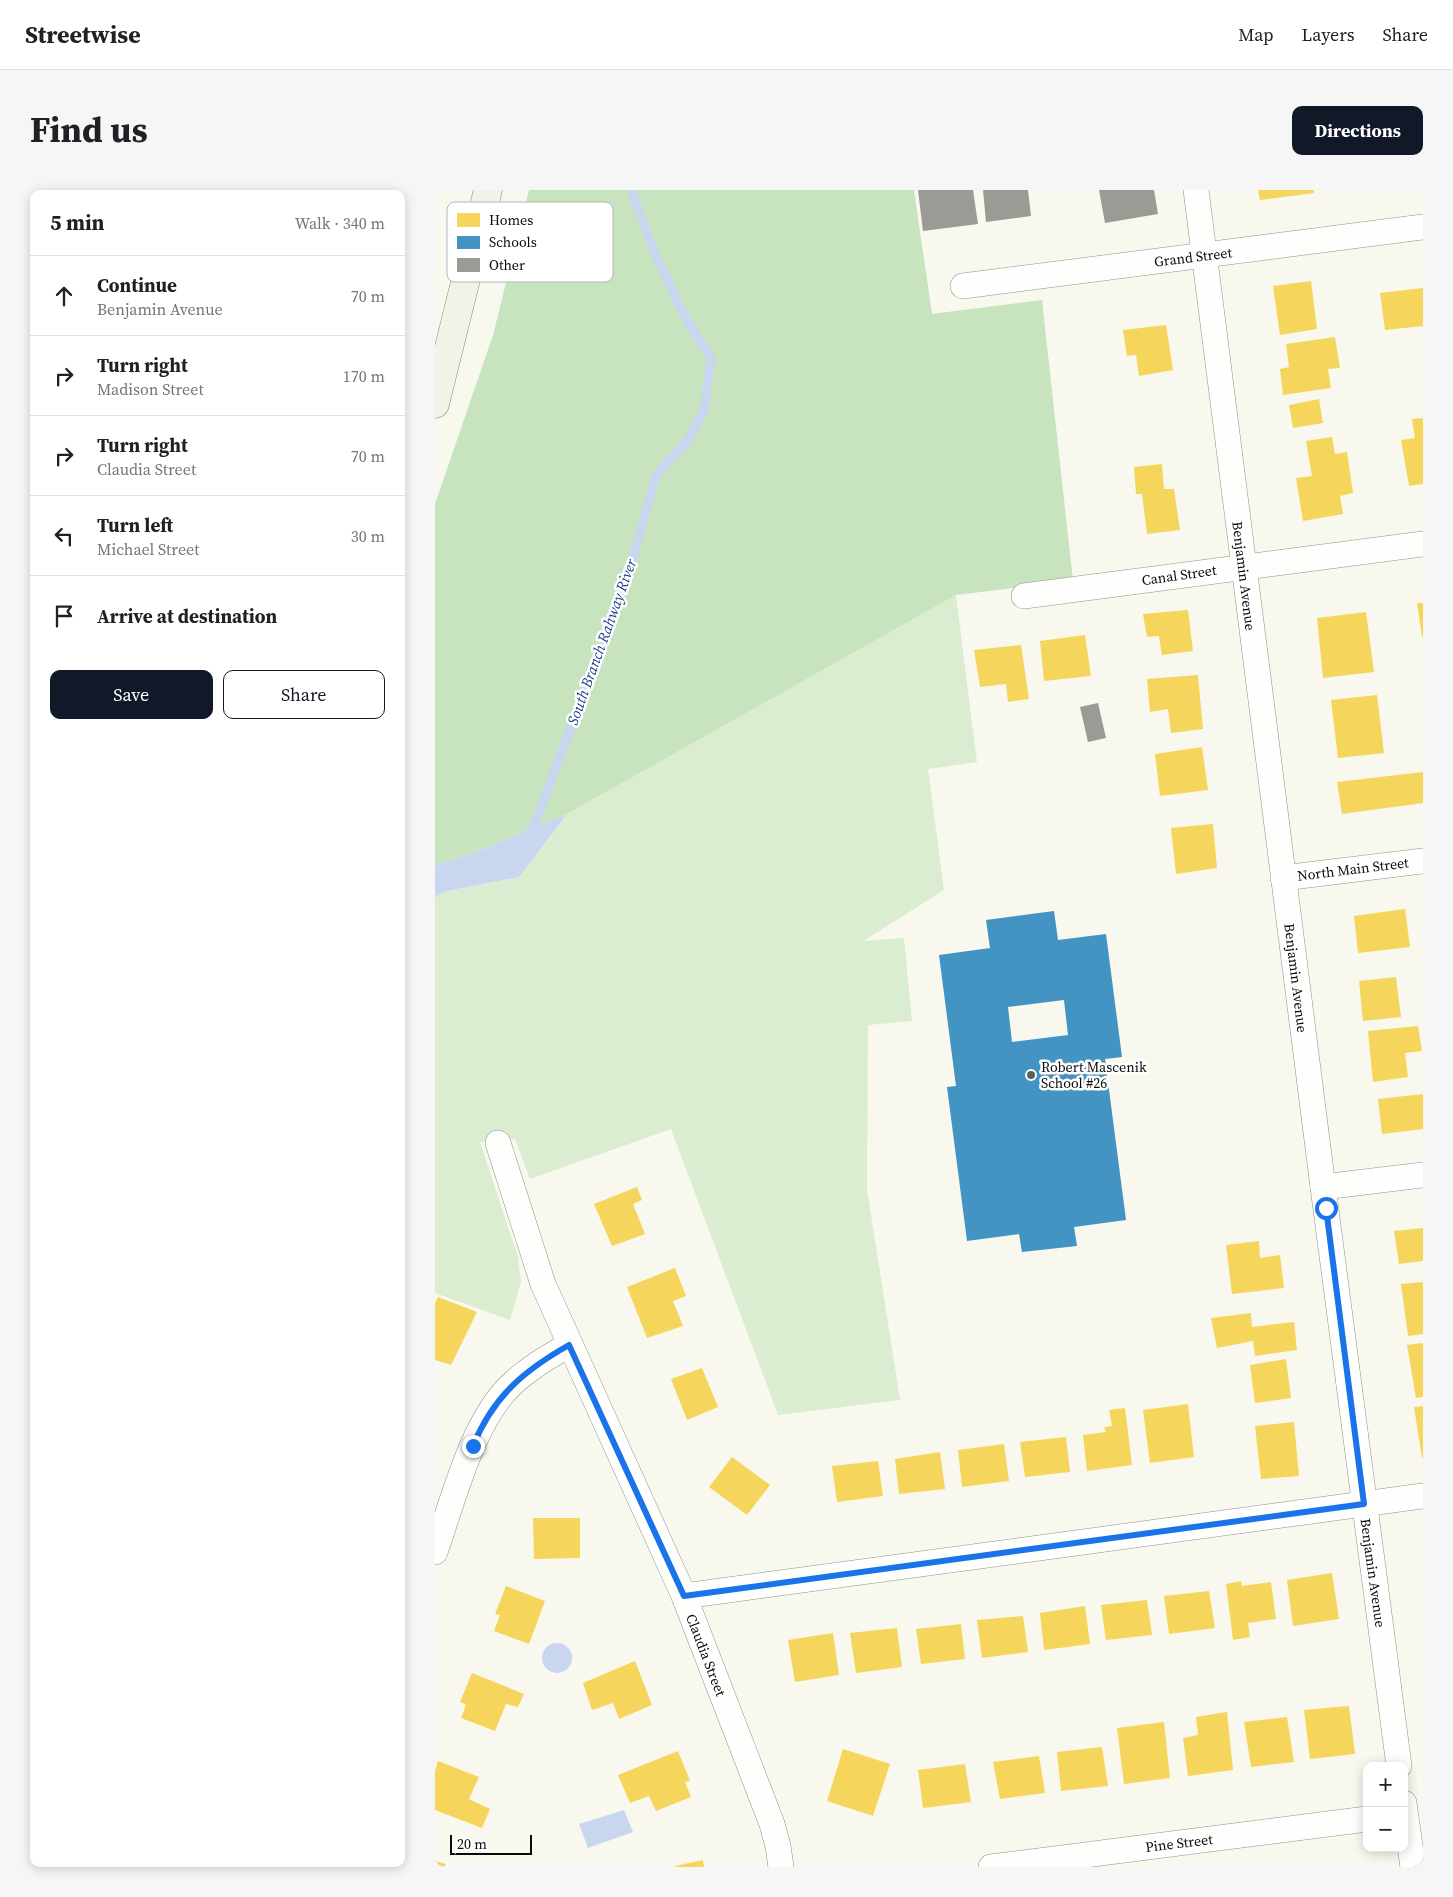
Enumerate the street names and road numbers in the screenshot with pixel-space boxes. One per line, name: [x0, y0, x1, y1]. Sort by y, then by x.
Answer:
street label: Grand Street: [1153, 242, 1233, 272]
street label: Benjamin Avenue: [1227, 520, 1261, 632]
street label: Canal Street: [1140, 560, 1218, 590]
street label: North Main Street: [1296, 852, 1410, 886]
street label: Benjamin Avenue: [1279, 922, 1313, 1034]
street label: Benjamin Avenue: [1355, 1517, 1391, 1629]
street label: Claudia Street: [681, 1611, 731, 1699]
street label: Pine Street: [1144, 1829, 1214, 1857]

